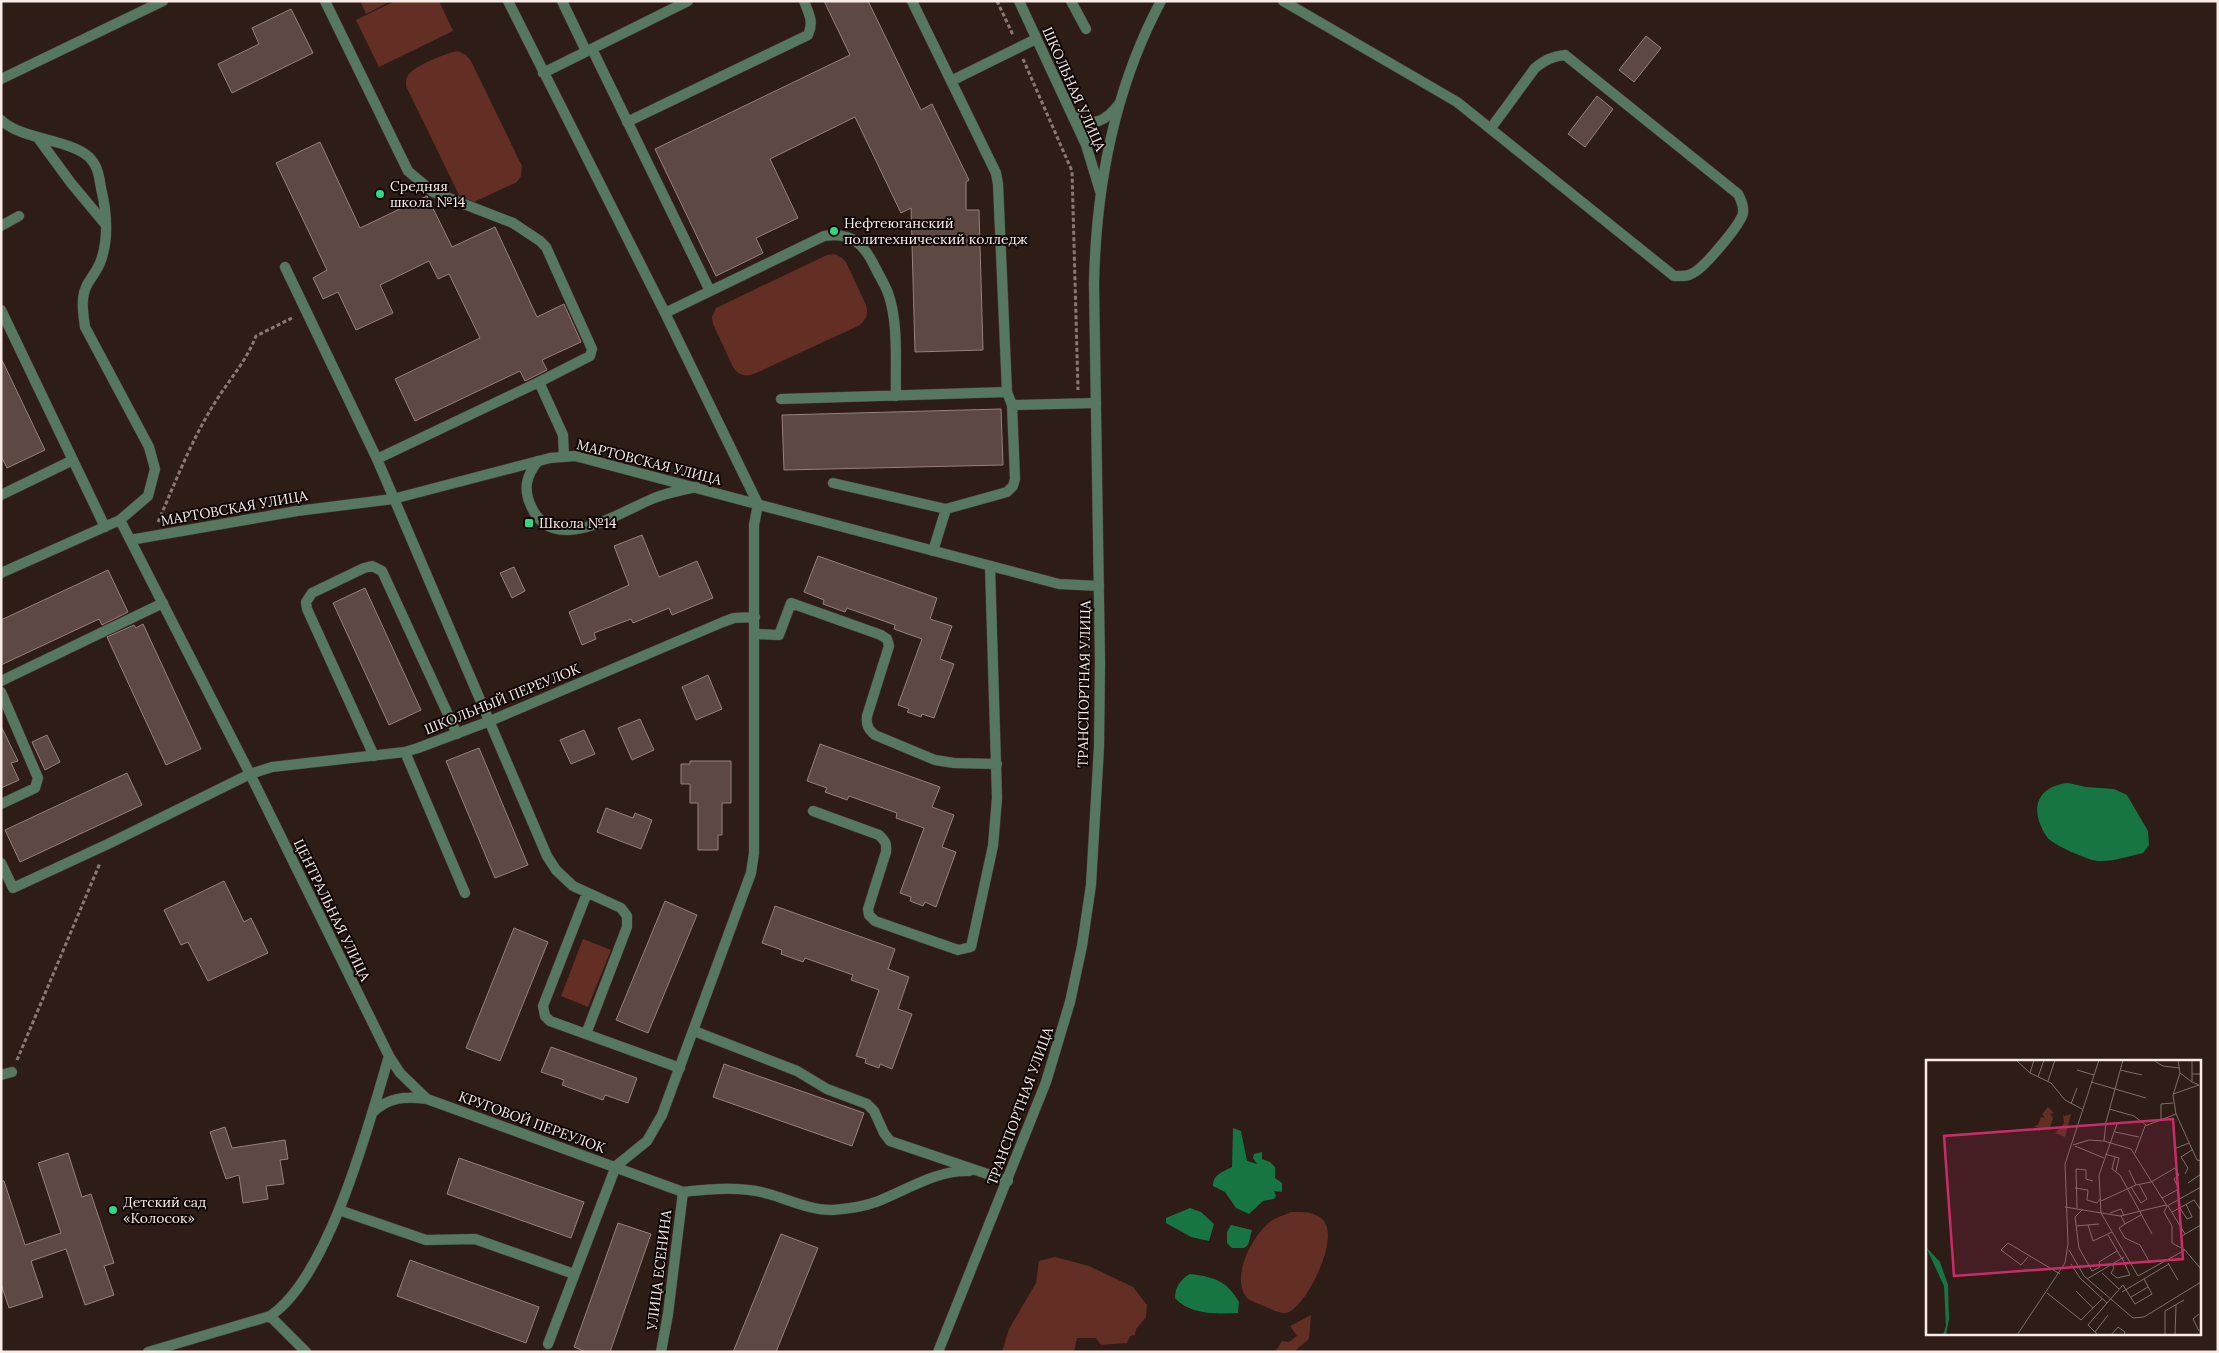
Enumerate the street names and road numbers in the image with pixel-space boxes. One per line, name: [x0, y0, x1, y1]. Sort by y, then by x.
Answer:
street label: ШКОЛЬНАЯ УЛИЦА: [1038, 24, 1110, 154]
street label: МАРТОВСКАЯ УЛИЦА: [575, 435, 724, 489]
street label: МАРТОВСКАЯ УЛИЦА: [159, 486, 309, 530]
street label: ТРАНСПОРТНАЯ УЛИЦА: [1074, 600, 1094, 768]
street label: ШКОЛЬНЫЙ ПЕРЕУЛОК: [421, 659, 583, 739]
street label: ЦЕНТРАЛЬНАЯ УЛИЦА: [290, 836, 374, 984]
street label: ТРАНСПОРТНАЯ УЛИЦА: [983, 1024, 1057, 1188]
street label: КРУГОВОЙ ПЕРЕУЛОК: [456, 1087, 608, 1157]
street label: УЛИЦА ЕСЕНИНА: [643, 1209, 675, 1332]

